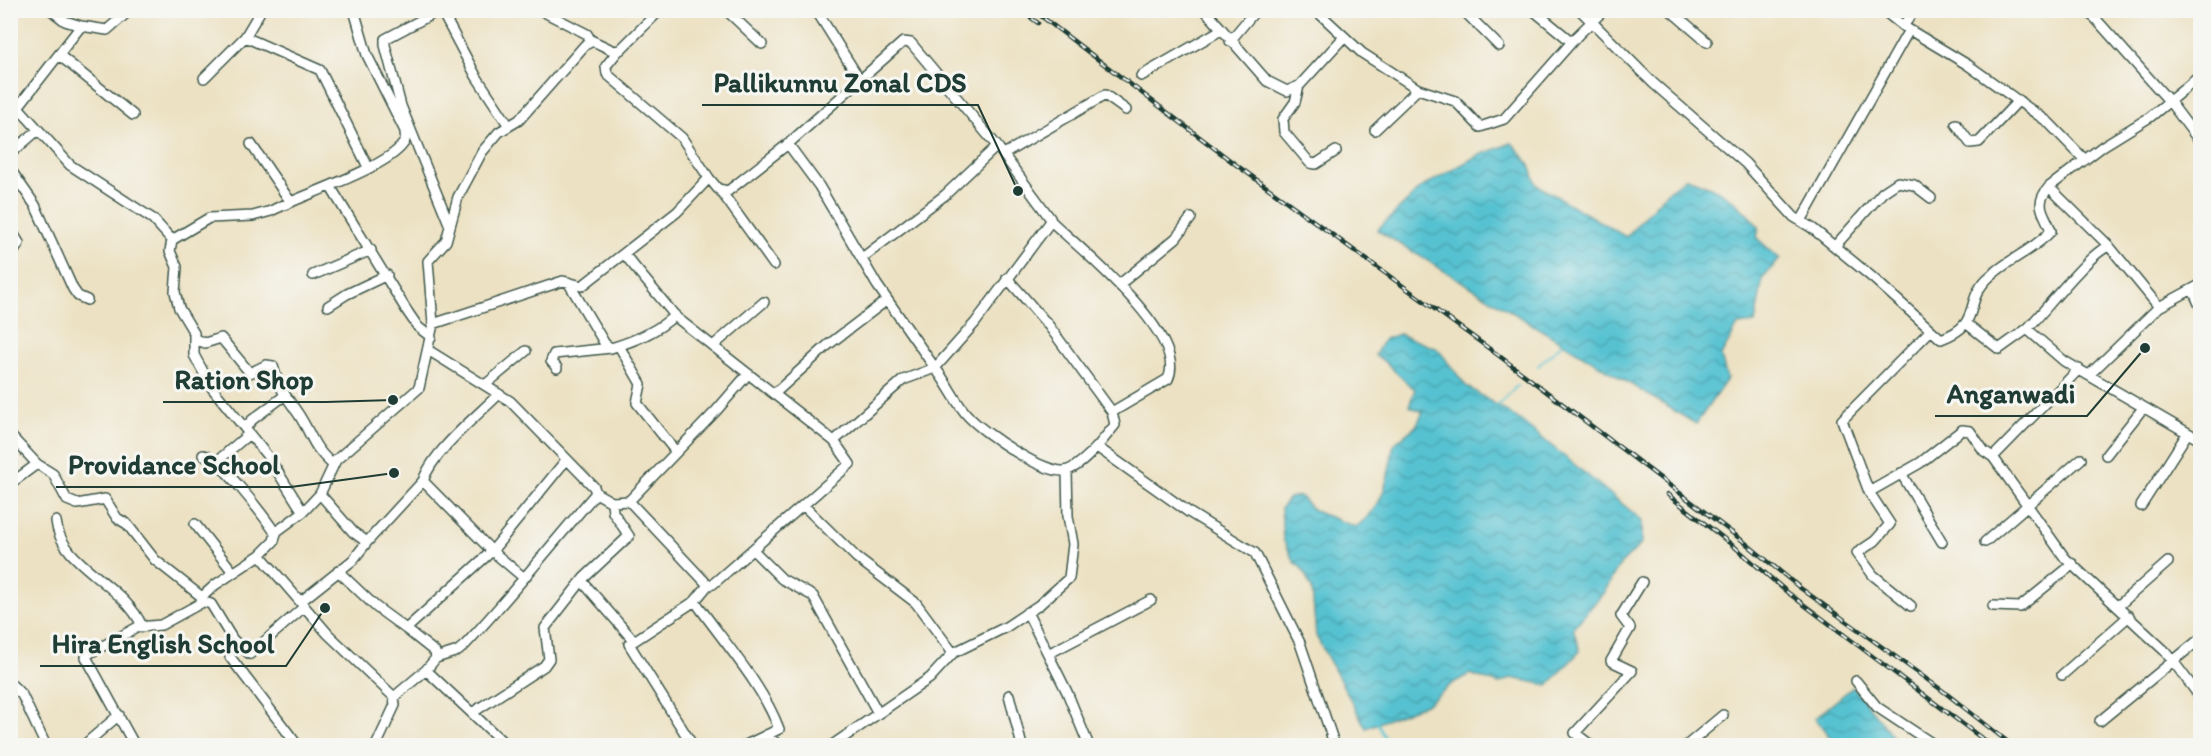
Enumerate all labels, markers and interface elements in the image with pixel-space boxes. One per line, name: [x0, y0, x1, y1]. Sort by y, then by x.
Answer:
callout: Pallikunnu Zonal CDS: [702, 60, 978, 105]
text: Pallikunnu Zonal CDS: [714, 66, 966, 99]
callout: Ration Shop: [163, 357, 326, 402]
text: Ration Shop: [174, 363, 314, 396]
callout: Anganwadi: [1935, 371, 2087, 416]
text: Anganwadi: [1946, 377, 2075, 410]
callout: Providance School: [56, 442, 291, 487]
text: Providance School: [68, 448, 280, 481]
callout: Hira English School: [40, 621, 286, 666]
text: Hira English School: [52, 627, 275, 660]

